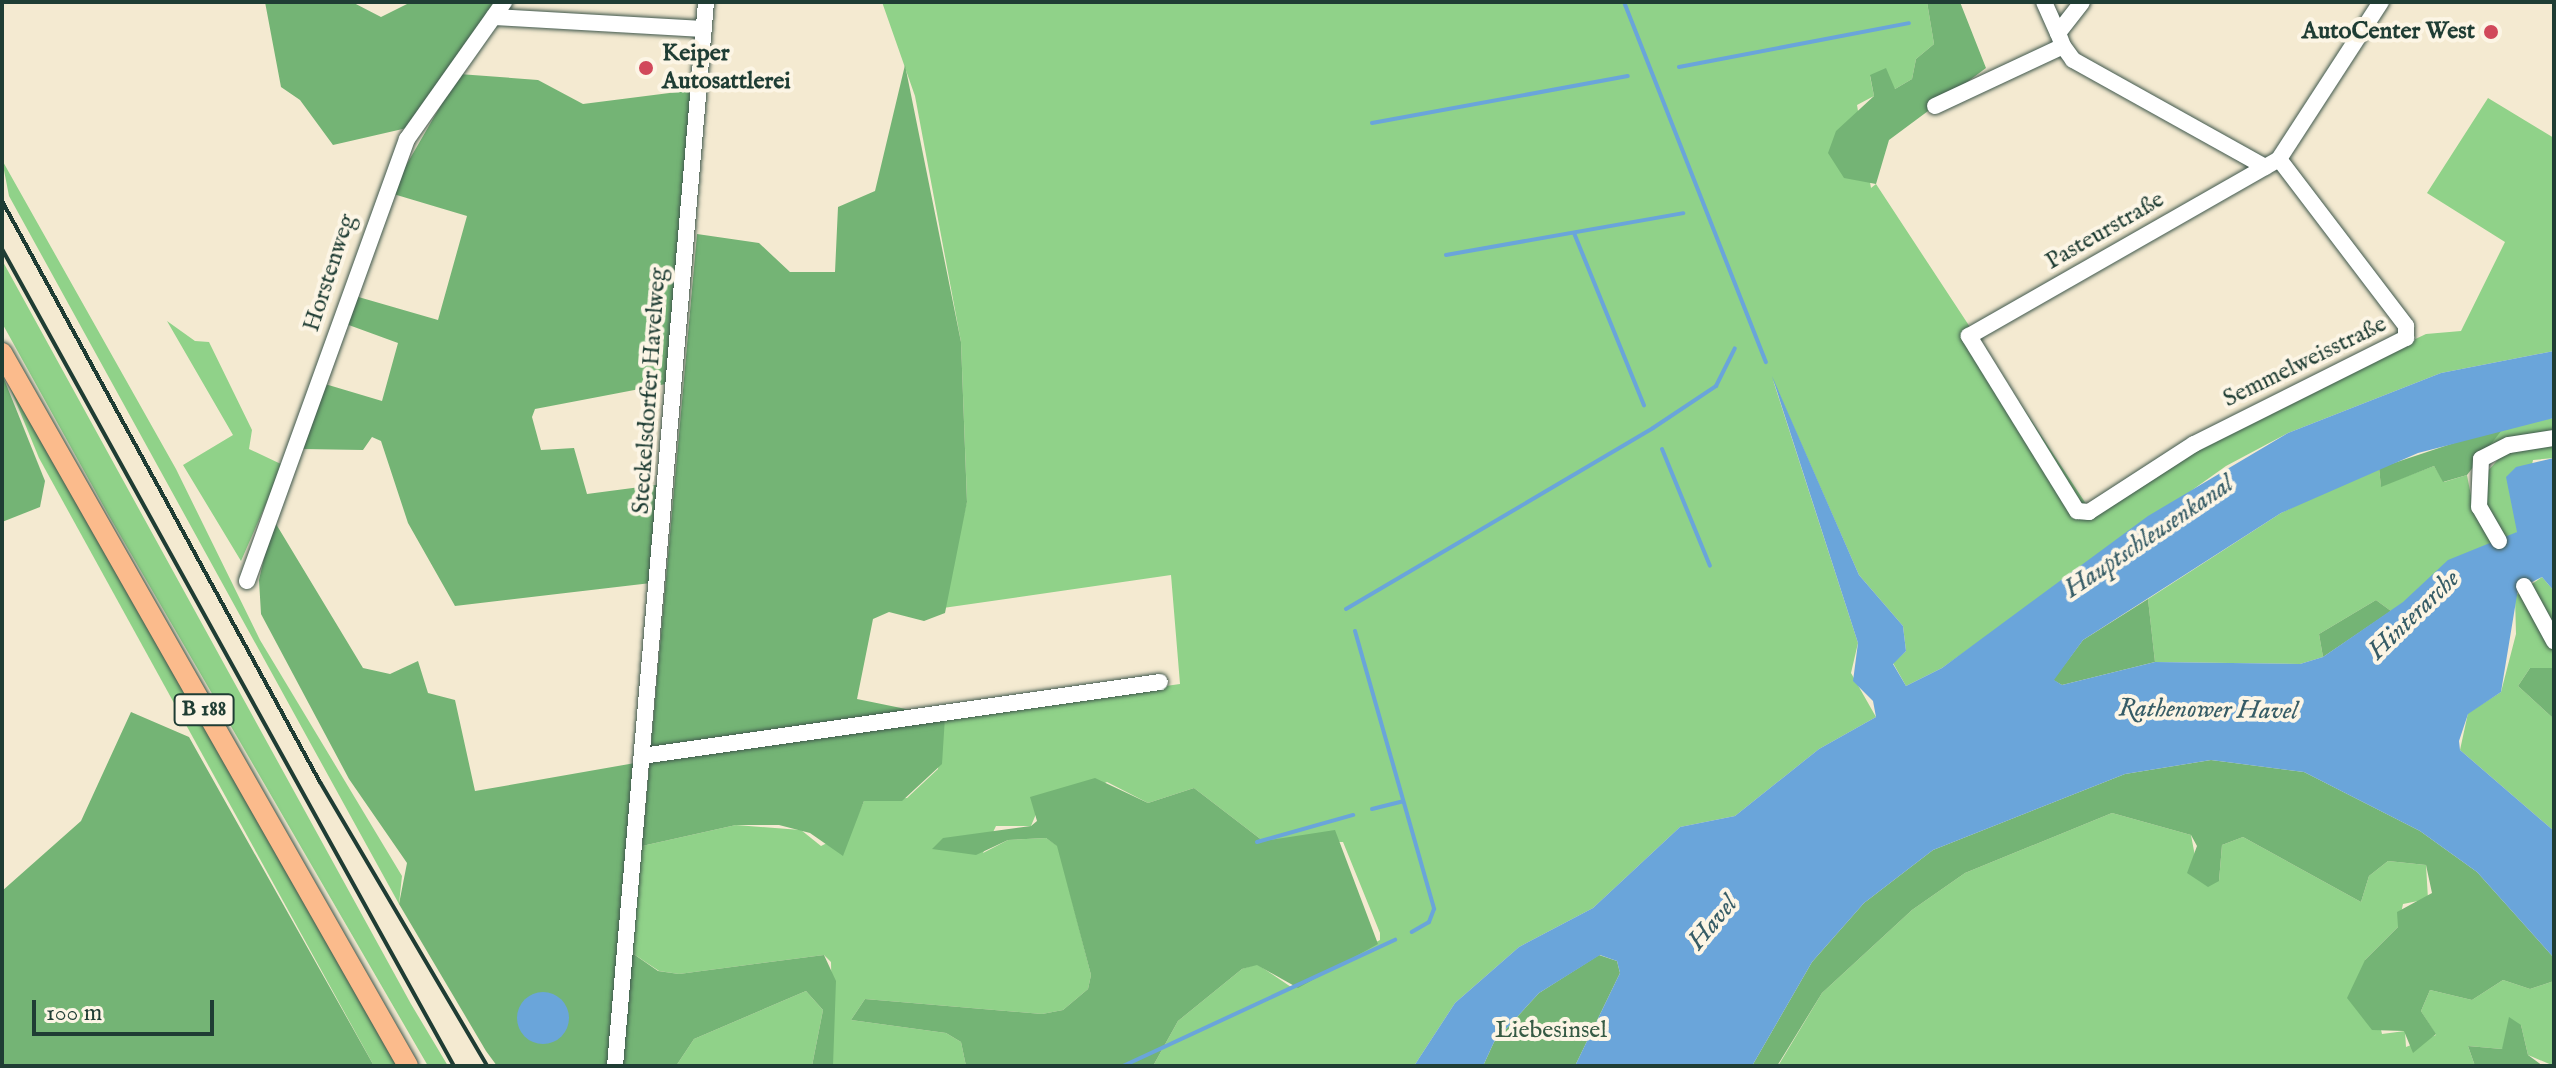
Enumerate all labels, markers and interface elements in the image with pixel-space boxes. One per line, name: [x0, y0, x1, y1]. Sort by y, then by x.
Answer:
place label: AutoCenter West: [2302, 18, 2475, 46]
marker: AutoCenter West: [2482, 23, 2500, 41]
place label: Keiper Autosattlerei: [662, 40, 791, 96]
marker: Keiper Autosattlerei: [637, 59, 655, 77]
street label: Pasteurstraße: [2041, 185, 2169, 277]
street label: Horstenweg: [297, 211, 363, 335]
street label: Steckelsdorfer Havelweg: [627, 267, 673, 515]
street label: Semmelweisstraße: [2219, 310, 2391, 414]
water label: Hauptschleusenkanal: [2058, 469, 2240, 605]
water label: Hinterarche: [2362, 564, 2466, 666]
road number: B 188: [172, 692, 236, 728]
water label: Rathenower Havel: [2118, 693, 2298, 727]
water label: Havel: [1682, 890, 1744, 956]
scale bar: [36, 984, 218, 1034]
text: 100 m: [46, 998, 102, 1029]
park label: Liebesinsel: [1495, 1017, 1607, 1045]

